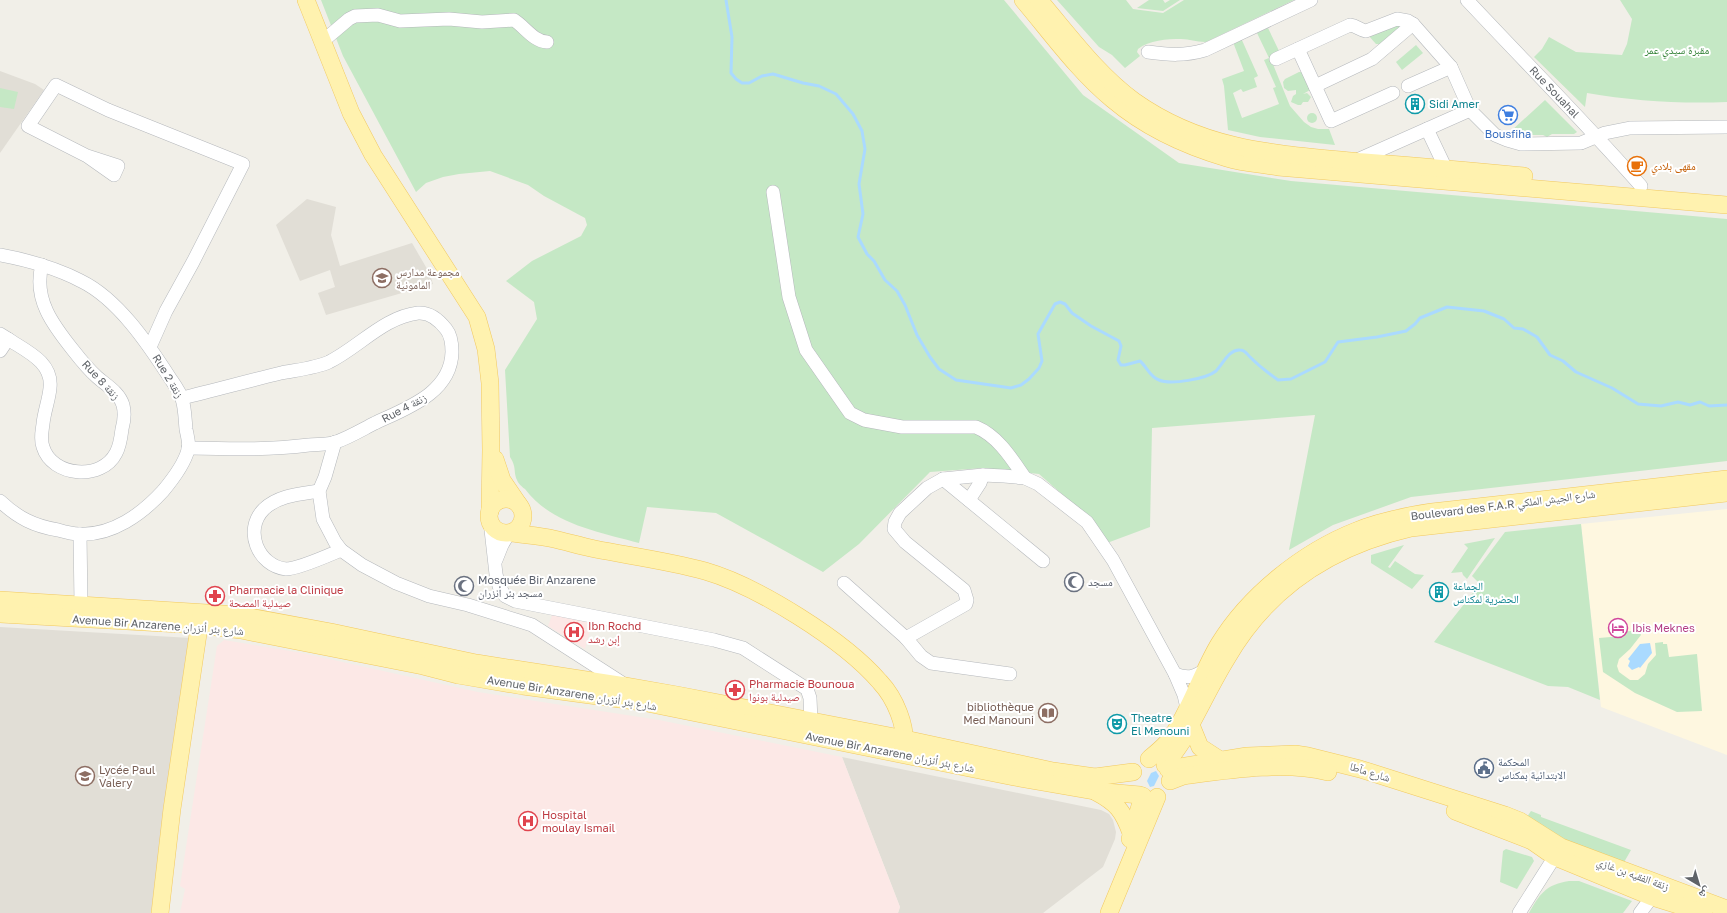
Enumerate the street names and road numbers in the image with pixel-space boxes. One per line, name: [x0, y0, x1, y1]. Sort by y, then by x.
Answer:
street label: Rue Souahal: [1527, 63, 1583, 120]
street label: Rue 2 زنقة: [150, 352, 187, 400]
street label: Rue 8 زنقة: [80, 357, 123, 402]
street label: Rue 4 زنقة: [379, 390, 428, 425]
street label: Boulevard des F.A.R شارع الجيش الملكي: [1410, 487, 1596, 525]
street label: Avenue Bir Anzarene شارع بئر أنزران: [72, 612, 244, 638]
street label: Avenue Bir Anzarene شارع بئر أنزران: [486, 673, 658, 713]
street label: Avenue Bir Anzarene شارع بئر أنزران: [804, 729, 976, 775]
street label: شارع مآطا: [1348, 759, 1392, 785]
street label: زنقة الفقيه بن غازي: [1594, 854, 1671, 895]

